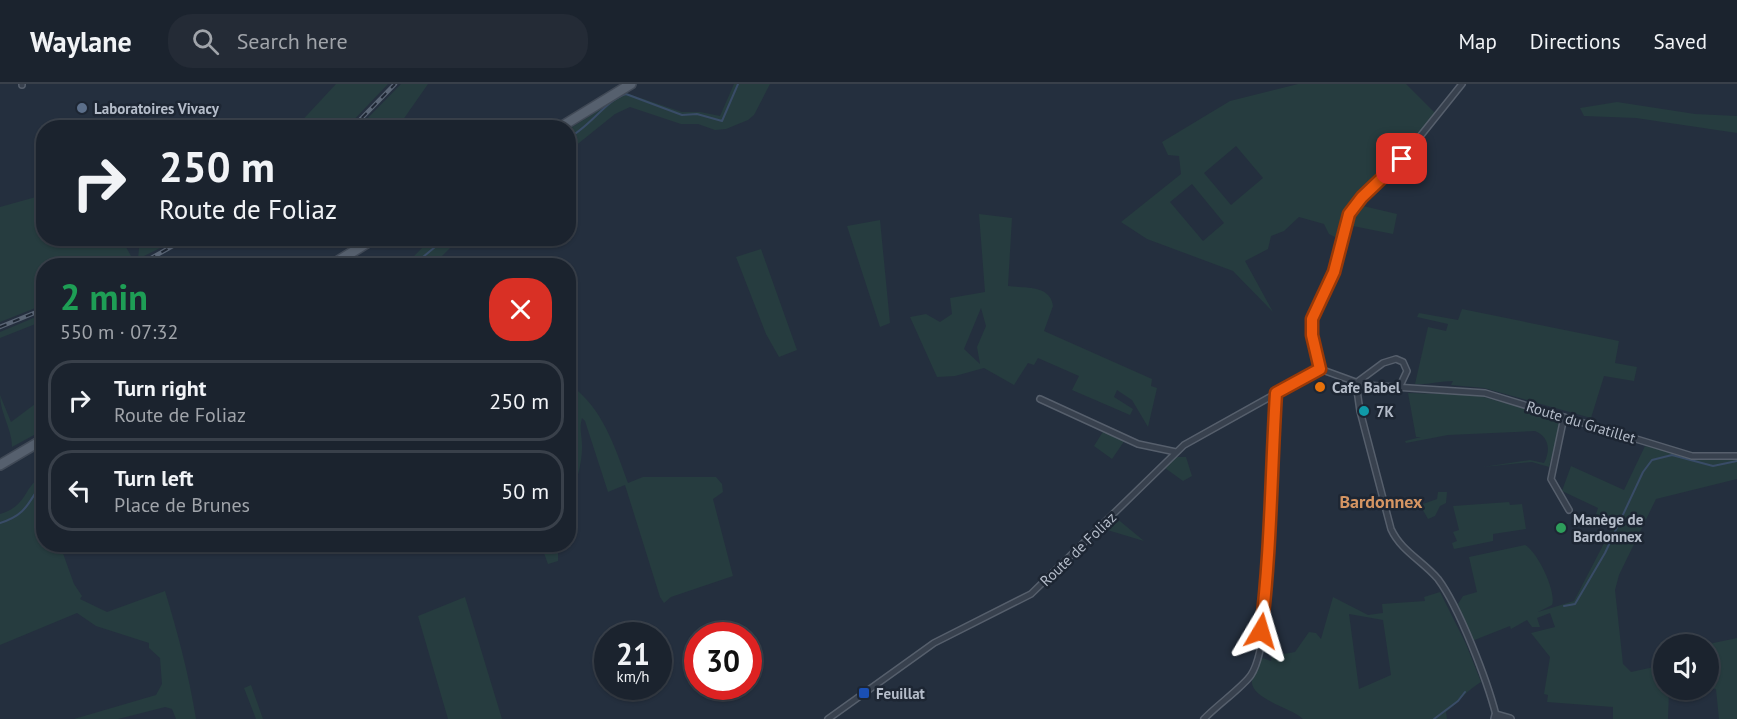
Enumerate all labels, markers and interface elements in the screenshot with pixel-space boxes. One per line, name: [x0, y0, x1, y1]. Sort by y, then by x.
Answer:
search box: [168, 14, 588, 68]
text: Waylane: [30, 23, 132, 60]
icon: search: [189, 25, 222, 58]
text: Search here: [237, 27, 348, 55]
text: Map: [1458, 28, 1497, 55]
text: Directions: [1530, 28, 1621, 55]
text: Saved: [1654, 28, 1707, 55]
place label: Laboratoires Vivacy: [94, 99, 220, 118]
marker: Laboratoires Vivacy: [75, 101, 89, 115]
pin: [1376, 133, 1427, 184]
text: 250 m: [159, 139, 275, 194]
icon: arrive: [1385, 142, 1418, 175]
icon: right: [60, 144, 138, 222]
text: Route de Foliaz: [159, 192, 337, 226]
text: 2 min: [60, 273, 148, 320]
button: close: [489, 278, 552, 341]
text: 550 m · 07:32: [60, 319, 178, 345]
text: Turn right: [114, 374, 206, 402]
place label: Cafe Babel: [1332, 378, 1401, 397]
marker: Cafe Babel: [1313, 380, 1327, 394]
icon: right: [63, 384, 96, 417]
text: 250 m: [489, 387, 549, 415]
street label: Route du Gratillet: [1524, 396, 1638, 448]
text: Route de Foliaz: [114, 402, 246, 428]
place label: 7K: [1376, 402, 1395, 421]
marker: 7K: [1357, 404, 1371, 418]
text: Turn left: [114, 464, 194, 492]
icon: left: [63, 474, 96, 507]
text: 50 m: [501, 477, 549, 505]
district label: Bardonnex: [1339, 490, 1423, 513]
text: Place de Brunes: [114, 492, 250, 518]
street label: Route de Foliaz: [1036, 508, 1120, 590]
place label: Manège de Bardonnex: [1573, 510, 1644, 546]
marker: Manège de Bardonnex: [1554, 521, 1568, 535]
position arrow: [1229, 599, 1293, 663]
speed limit sign: 30: [684, 622, 762, 700]
text: 21: [616, 634, 650, 673]
map controls: [1653, 634, 1719, 700]
button: sound: [1653, 634, 1719, 700]
text: km/h: [617, 667, 649, 686]
place label: Feuillat: [876, 684, 926, 703]
marker: Feuillat: [857, 686, 871, 700]

